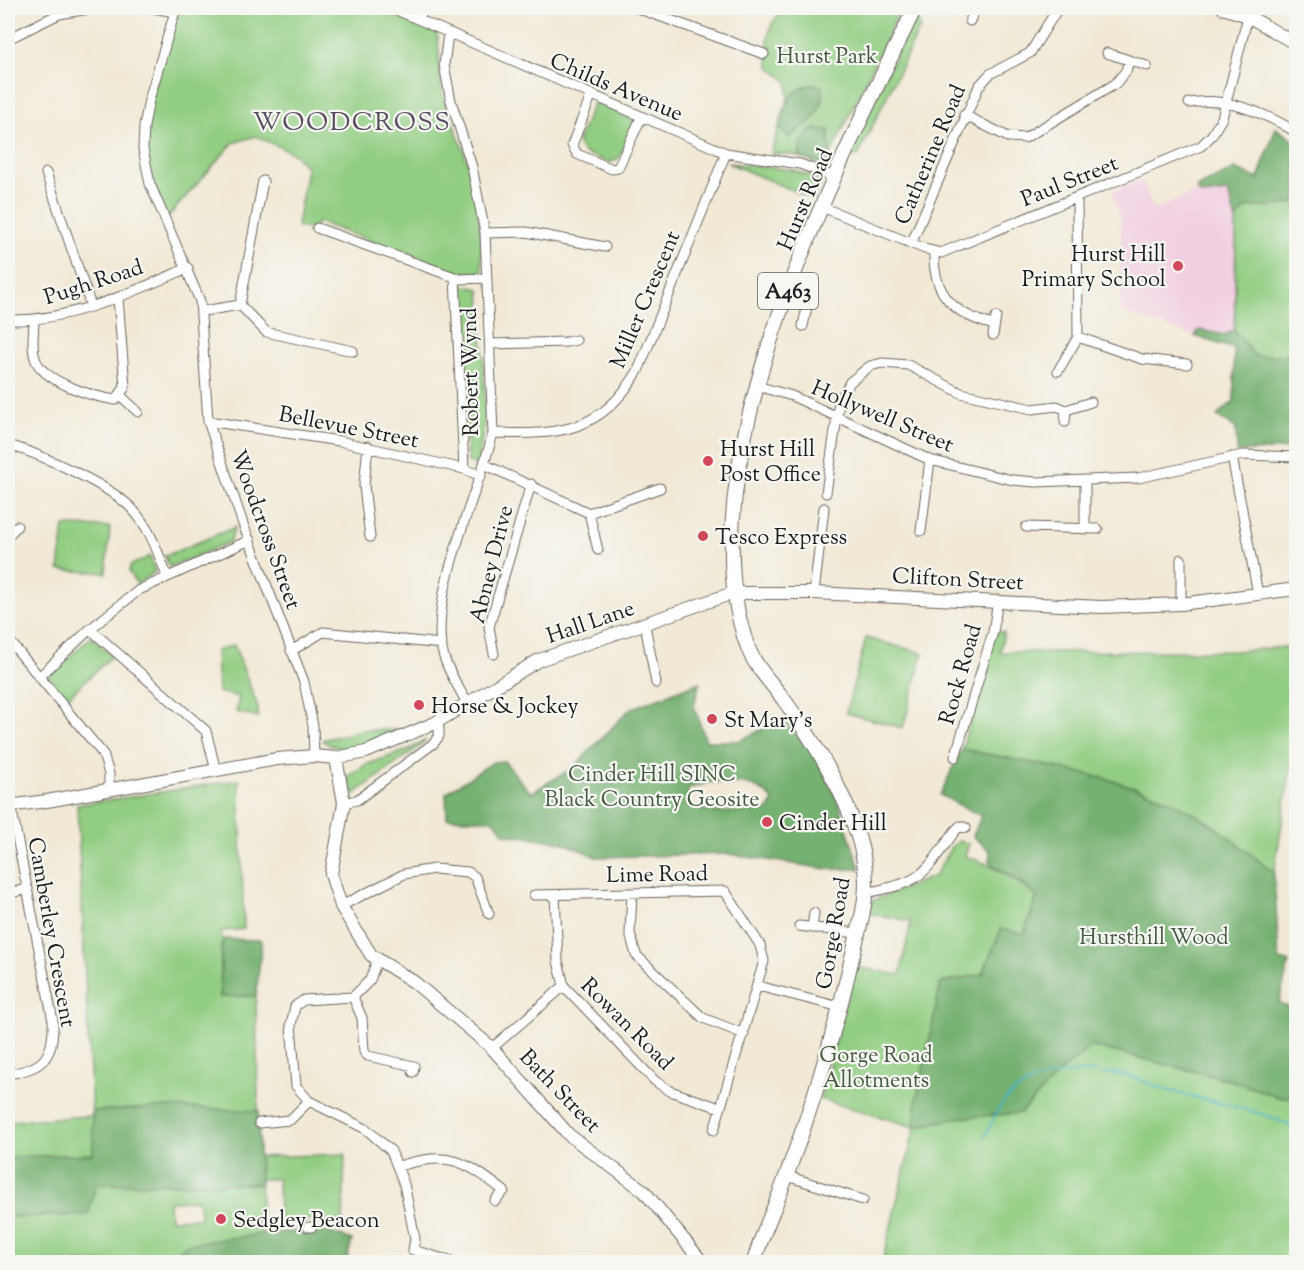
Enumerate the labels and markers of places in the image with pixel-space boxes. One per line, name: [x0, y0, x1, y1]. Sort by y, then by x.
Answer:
place label: Hurst Hill Primary School: [1022, 240, 1166, 297]
marker: Hurst Hill Primary School: [1171, 259, 1185, 273]
place label: Hurst Hill Post Office: [720, 435, 821, 492]
marker: Hurst Hill Post Office: [701, 454, 715, 468]
place label: Tesco Express: [715, 523, 847, 555]
marker: Tesco Express: [696, 529, 710, 543]
place label: Horse & Jockey: [431, 692, 579, 724]
marker: Horse & Jockey: [412, 698, 426, 712]
place label: St Mary's: [724, 706, 812, 738]
marker: St Mary's: [705, 712, 719, 726]
place label: Cinder Hill: [779, 809, 887, 841]
marker: Cinder Hill: [760, 815, 774, 829]
place label: Sedgley Beacon: [233, 1206, 380, 1238]
marker: Sedgley Beacon: [214, 1212, 228, 1226]

